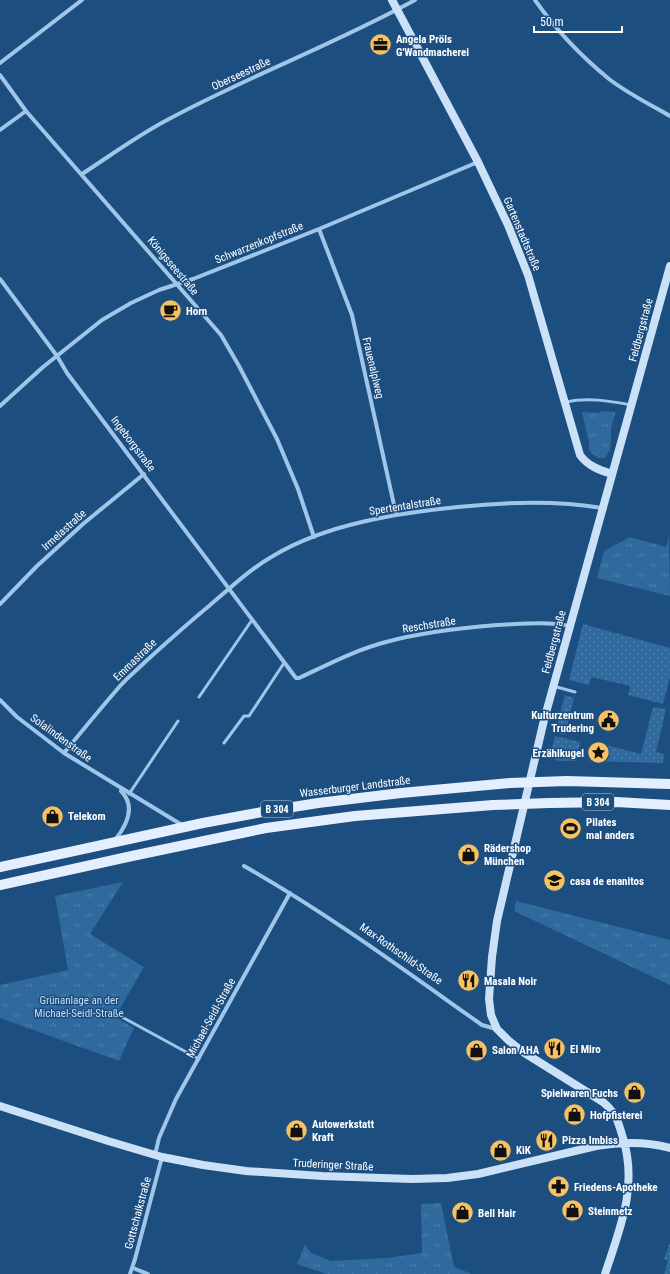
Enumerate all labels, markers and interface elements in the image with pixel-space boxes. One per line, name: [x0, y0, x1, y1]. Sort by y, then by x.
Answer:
scale bar: [534, 8, 622, 34]
text: 50 m: [540, 15, 564, 29]
office icon: Angela Pröls G'Wandmacherei: [368, 32, 394, 58]
place label: Angela Pröls G'Wandmacherei: [396, 33, 469, 59]
street label: Oberseestraße: [209, 55, 273, 93]
street label: Gartenstadtstraße: [501, 195, 543, 273]
street label: Schwarzenkopfstraße: [213, 219, 305, 267]
street label: Königsseestraße: [145, 234, 201, 298]
street label: Feldbergstraße: [626, 297, 656, 363]
cafe icon: Horn: [158, 298, 184, 324]
place label: Horn: [186, 305, 207, 318]
street label: Frauenalplweg: [360, 336, 386, 400]
street label: Ingeborgstraße: [108, 414, 158, 474]
street label: Spertentalstraße: [368, 494, 442, 518]
street label: Irmelastraße: [39, 507, 89, 553]
street label: Feldbergstraße: [539, 609, 569, 675]
street label: Reschstraße: [401, 614, 457, 636]
street label: Emmastraße: [111, 636, 159, 684]
public building icon: Kulturzentrum Trudering: [596, 708, 622, 734]
place label: Kulturzentrum Trudering: [531, 709, 594, 735]
street label: Solalindenstraße: [28, 711, 94, 765]
place icon: Erzählkugel: [586, 740, 612, 766]
place label: Erzählkugel: [532, 747, 584, 760]
street label: Wasserburger Landstraße: [299, 774, 411, 800]
road number: B 304: [582, 794, 614, 810]
road number: B 304: [261, 801, 293, 817]
shop icon: Telekom: [39, 803, 65, 829]
place label: Telekom: [68, 810, 106, 823]
sports icon: Pilates mal anders: [557, 815, 583, 841]
place label: Pilates mal anders: [586, 816, 635, 842]
shop icon: Rädershop München: [456, 841, 482, 867]
place label: Rädershop München: [484, 842, 532, 868]
school or university icon: casa de enanitos: [542, 868, 568, 894]
place label: casa de enanitos: [570, 875, 644, 888]
street label: Max-Rothschild-Straße: [357, 921, 445, 987]
restaurant icon: Masala Noir: [455, 968, 481, 994]
place label: Masala Noir: [484, 975, 537, 988]
street label: Michael-Seidl-Straße: [184, 976, 238, 1060]
park label: Grünanlage an der Michael-Seidl-Straße: [34, 994, 124, 1020]
restaurant icon: El Miro: [542, 1036, 568, 1062]
shop icon: Salon AHA: [463, 1037, 489, 1063]
place label: El Miro: [570, 1043, 601, 1056]
place label: Salon AHA: [492, 1044, 540, 1057]
shop icon: Spielwaren Fuchs: [621, 1080, 647, 1106]
place label: Spielwaren Fuchs: [541, 1087, 618, 1100]
shop icon: Hofpfisterei: [561, 1102, 587, 1128]
place label: Hofpfisterei: [590, 1109, 643, 1122]
shop icon: Autowerkstatt Kraft: [284, 1117, 310, 1143]
place label: Autowerkstatt Kraft: [312, 1118, 375, 1144]
restaurant icon: Pizza Imbiss: [534, 1127, 560, 1153]
place label: Pizza Imbiss: [562, 1134, 618, 1147]
shop icon: KiK: [487, 1137, 513, 1163]
place label: KiK: [516, 1144, 532, 1157]
street label: Truderinger Straße: [292, 1156, 374, 1174]
pharmacy icon: Friedens-Apotheke: [546, 1174, 572, 1200]
street label: Gottschalkstraße: [122, 1175, 154, 1251]
place label: Friedens-Apotheke: [574, 1181, 658, 1194]
shop icon: Steinmetz: [559, 1198, 585, 1224]
shop icon: Bell Hair: [449, 1200, 475, 1226]
place label: Steinmetz: [588, 1205, 633, 1218]
place label: Bell Hair: [478, 1207, 516, 1220]

